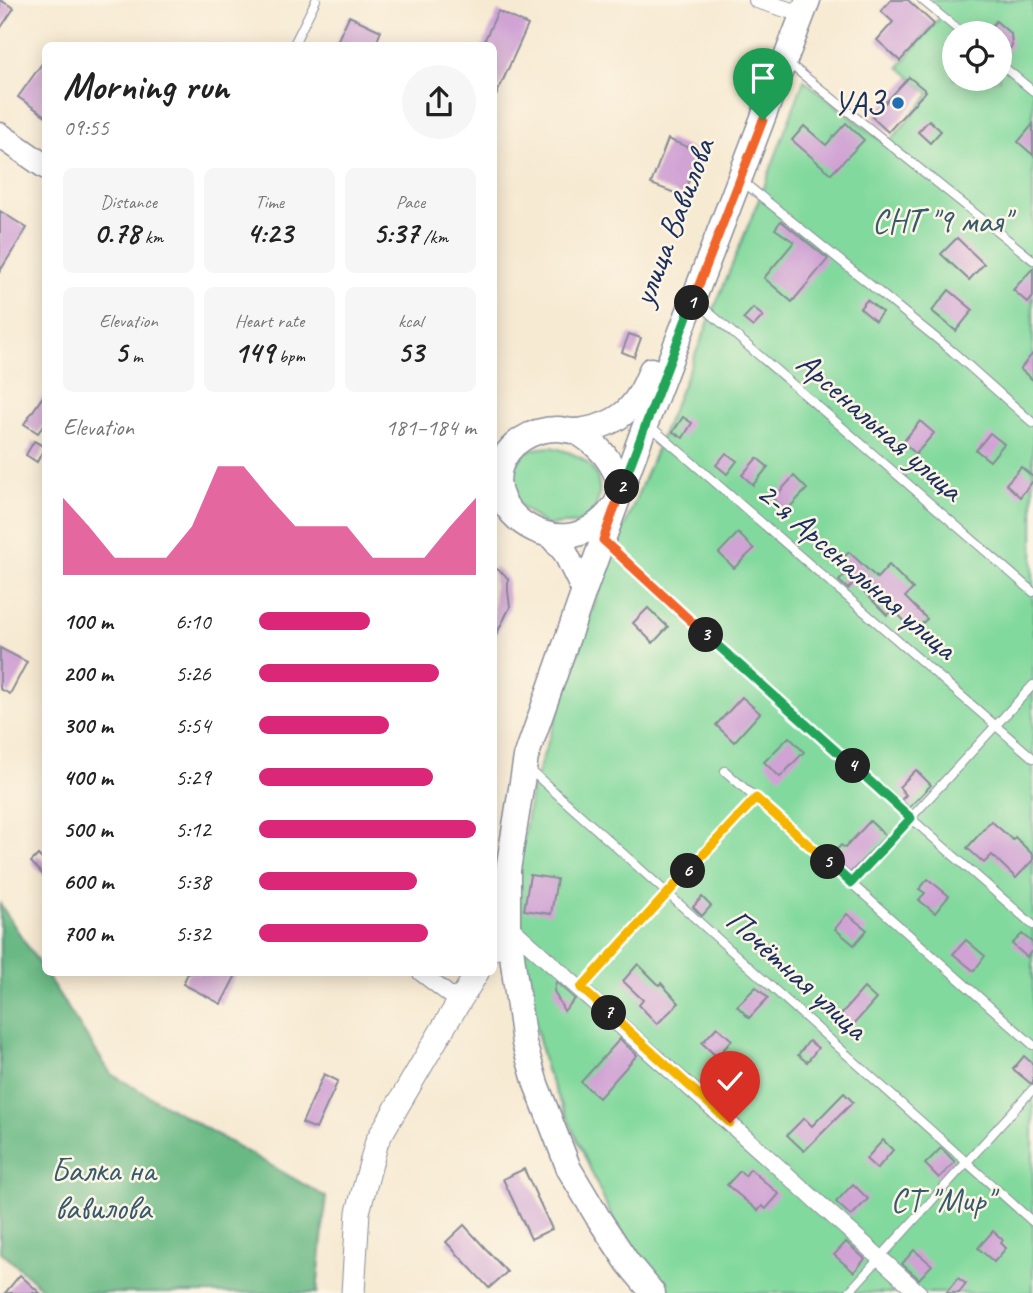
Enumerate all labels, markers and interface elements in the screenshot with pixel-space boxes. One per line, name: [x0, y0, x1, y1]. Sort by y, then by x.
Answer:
map controls: [942, 21, 1012, 91]
button: locate: [942, 21, 1012, 91]
pin: [733, 48, 793, 120]
icon: arrive: [744, 59, 782, 97]
text: Morning run: [63, 63, 229, 110]
button: share: [402, 65, 476, 139]
place label: УАЗ: [833, 82, 887, 124]
marker: УАЗ: [890, 95, 906, 111]
text: 09:55: [63, 113, 109, 142]
street label: улица Вавилова: [621, 130, 725, 313]
text: Distance: [100, 190, 157, 214]
text: Time: [255, 190, 284, 214]
text: Pace: [396, 190, 425, 214]
park label: СНТ "9 мая": [872, 200, 1016, 242]
text: 0.78: [94, 214, 140, 252]
text: 4:23: [246, 214, 293, 252]
text: 5:37: [373, 214, 419, 252]
text: km: [140, 225, 163, 249]
text: /km: [419, 225, 448, 249]
pin: 1: [674, 286, 710, 320]
text: 1: [687, 290, 696, 314]
text: Elevation: [99, 309, 158, 333]
text: Heart rate: [235, 309, 304, 333]
text: kcal: [398, 309, 423, 333]
text: 5: [114, 333, 127, 371]
text: 149: [234, 333, 274, 371]
text: 53: [397, 333, 424, 371]
street label: Арсенальная улица: [788, 342, 974, 512]
text: m: [127, 344, 143, 368]
text: bpm: [274, 344, 305, 368]
text: Elevation: [63, 413, 134, 442]
text: 181–184 m: [385, 413, 476, 442]
pin: 2: [604, 470, 640, 504]
street label: 2-я Арсенальная улица: [748, 471, 967, 670]
text: 2: [617, 474, 626, 498]
text: 100 m: [63, 607, 113, 636]
text: 6:10: [175, 607, 211, 636]
pin: 3: [688, 618, 724, 652]
text: 3: [701, 622, 710, 646]
text: 200 m: [63, 659, 113, 688]
text: 5:26: [175, 659, 211, 688]
text: 300 m: [63, 711, 113, 740]
text: 5:54: [175, 711, 211, 740]
pin: 4: [836, 748, 870, 784]
text: 4: [848, 753, 857, 777]
text: 400 m: [63, 763, 113, 792]
text: 5:29: [175, 763, 211, 792]
text: 500 m: [63, 815, 112, 844]
text: 5:12: [175, 815, 211, 844]
pin: 5: [810, 844, 846, 880]
text: 5: [823, 849, 832, 873]
pin: 6: [670, 854, 706, 888]
text: 6: [683, 858, 692, 882]
text: 600 m: [63, 867, 113, 896]
text: 5:38: [175, 867, 211, 896]
street label: Почётная улица: [717, 899, 878, 1050]
text: 700 m: [63, 919, 113, 948]
text: 5:32: [175, 919, 211, 948]
pin: 7: [592, 996, 626, 1030]
text: 7: [604, 1000, 613, 1024]
pin: [700, 1051, 760, 1123]
icon: check: [711, 1062, 749, 1100]
park label: Балка на вавилова: [51, 1149, 158, 1229]
park label: СТ "Мир": [891, 1179, 1000, 1221]

